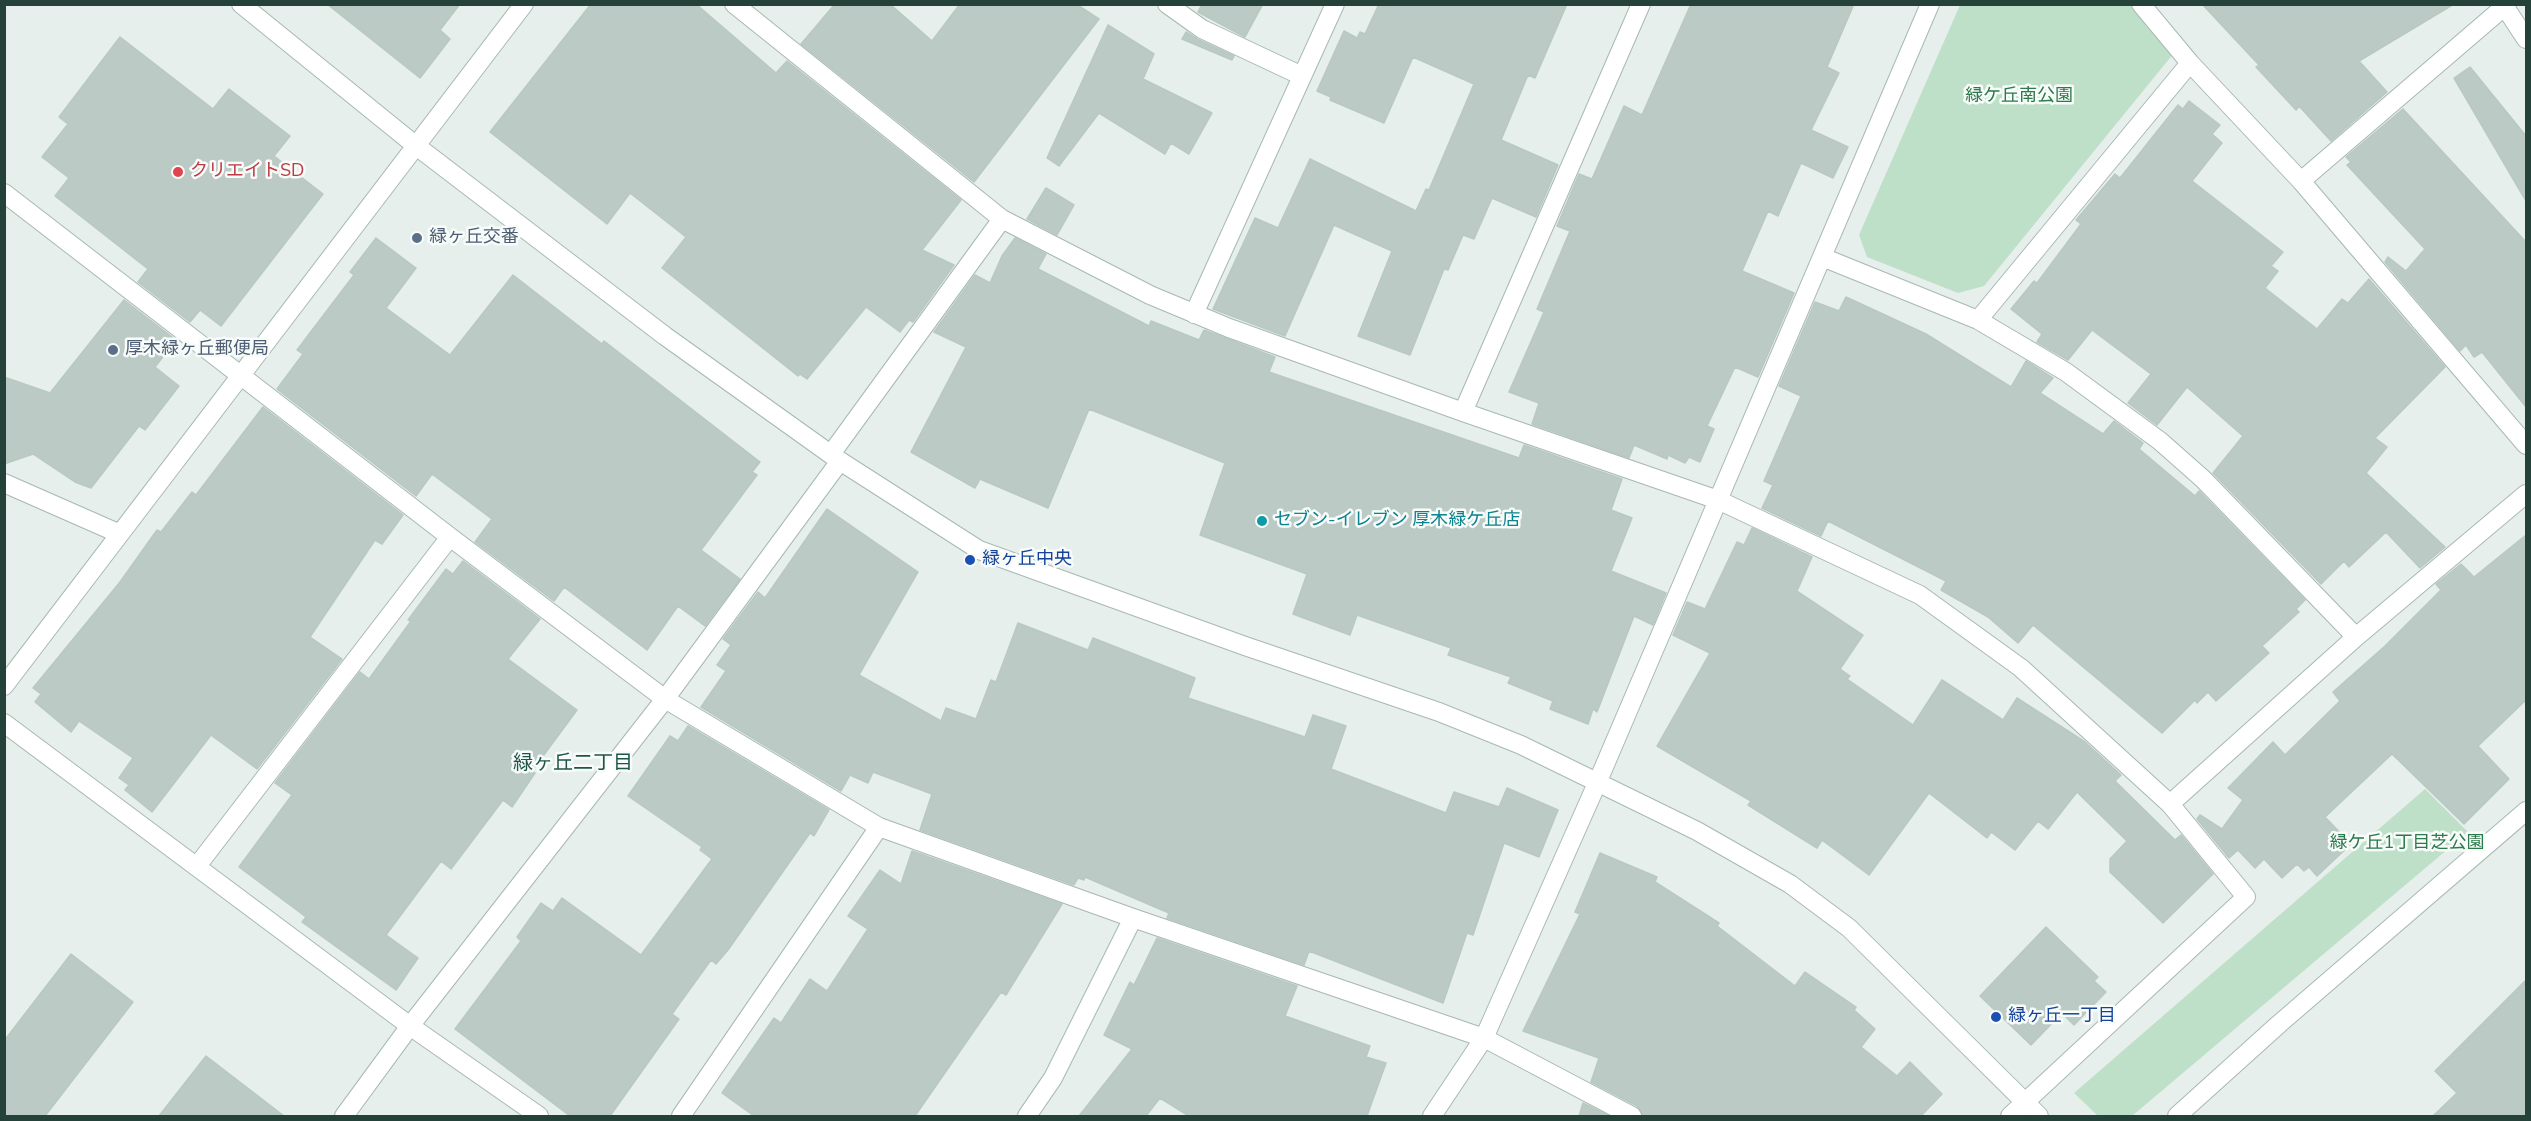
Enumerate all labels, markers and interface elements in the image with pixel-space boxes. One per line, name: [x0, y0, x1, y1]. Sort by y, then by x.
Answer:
park label: 緑ケ丘南公園: [1965, 86, 2073, 108]
place label: クリエイトSD: [190, 161, 304, 183]
marker: クリエイトSD: [171, 165, 185, 179]
place label: 緑ヶ丘交番: [429, 227, 519, 249]
marker: 緑ヶ丘交番: [410, 231, 424, 245]
place label: 厚木緑ヶ丘郵便局: [125, 339, 269, 361]
marker: 厚木緑ヶ丘郵便局: [106, 343, 120, 357]
place label: セブン-イレブン 厚木緑ケ丘店: [1274, 510, 1520, 532]
marker: セブン-イレブン 厚木緑ケ丘店: [1255, 514, 1269, 528]
place label: 緑ヶ丘中央: [982, 549, 1072, 571]
marker: 緑ヶ丘中央: [963, 553, 977, 567]
district label: 緑ヶ丘二丁目: [513, 752, 633, 776]
park label: 緑ケ丘1丁目芝公園: [2330, 833, 2484, 855]
place label: 緑ヶ丘一丁目: [2008, 1006, 2116, 1028]
marker: 緑ヶ丘一丁目: [1989, 1010, 2003, 1024]

